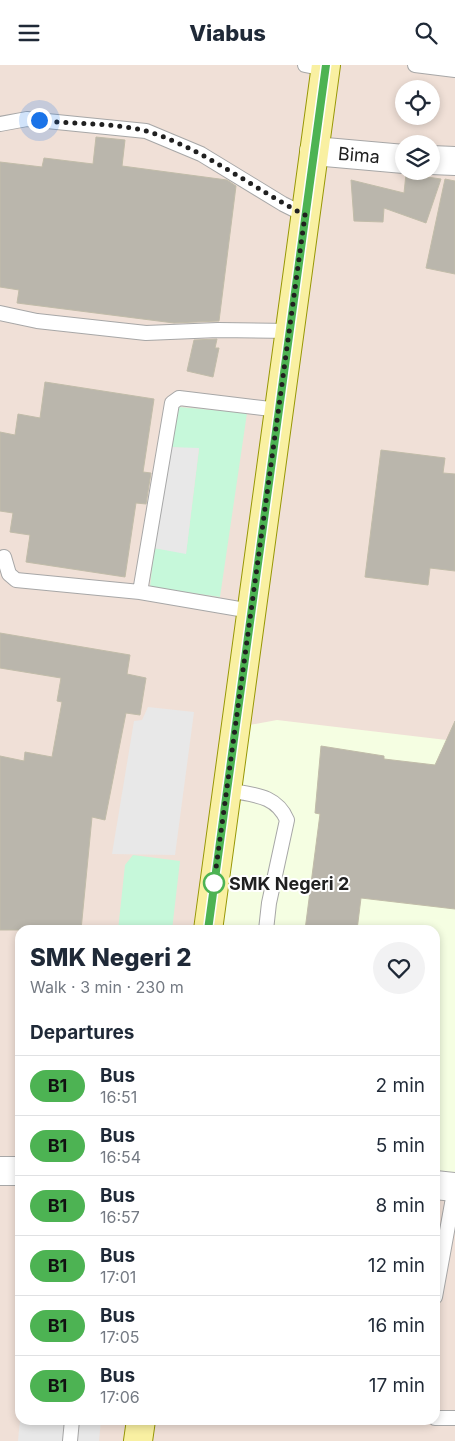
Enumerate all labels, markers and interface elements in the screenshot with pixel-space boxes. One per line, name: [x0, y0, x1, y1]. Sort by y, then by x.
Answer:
icon: menu: [15, 19, 43, 47]
icon: search: [412, 19, 440, 47]
text: Viabus: [189, 20, 266, 46]
map controls: [395, 80, 440, 180]
button: locate: [395, 80, 440, 125]
your location: [27, 108, 52, 133]
button: layers: [395, 135, 440, 180]
street label: Bima: [337, 143, 381, 167]
marker: SMK Negeri 2: [203, 872, 225, 894]
place label: SMK Negeri 2: [229, 873, 349, 894]
button: heart: [373, 942, 425, 994]
text: SMK Negeri 2: [30, 943, 192, 972]
text: Walk · 3 min · 230 m: [30, 977, 184, 997]
text: Departures: [30, 1021, 134, 1044]
text: Bus: [100, 1064, 135, 1087]
text: 2 min: [376, 1074, 425, 1097]
text: B1: [48, 1075, 67, 1096]
text: 16:51: [100, 1087, 137, 1107]
text: Bus: [100, 1124, 135, 1147]
text: 5 min: [376, 1134, 425, 1157]
text: B1: [48, 1135, 67, 1156]
text: 16:54: [100, 1147, 141, 1167]
text: Bus: [100, 1184, 135, 1207]
text: 8 min: [375, 1194, 425, 1217]
text: B1: [48, 1195, 67, 1216]
text: 16:57: [100, 1207, 140, 1227]
text: Bus: [100, 1244, 135, 1267]
text: 12 min: [368, 1254, 425, 1277]
text: B1: [48, 1255, 67, 1276]
text: 17:01: [100, 1267, 136, 1287]
text: Bus: [100, 1304, 135, 1327]
text: 16 min: [368, 1314, 425, 1337]
text: B1: [48, 1315, 67, 1336]
text: 17:05: [100, 1327, 139, 1347]
text: Bus: [100, 1364, 135, 1387]
text: 17 min: [369, 1374, 425, 1397]
text: B1: [48, 1375, 67, 1396]
text: 17:06: [100, 1387, 140, 1407]

